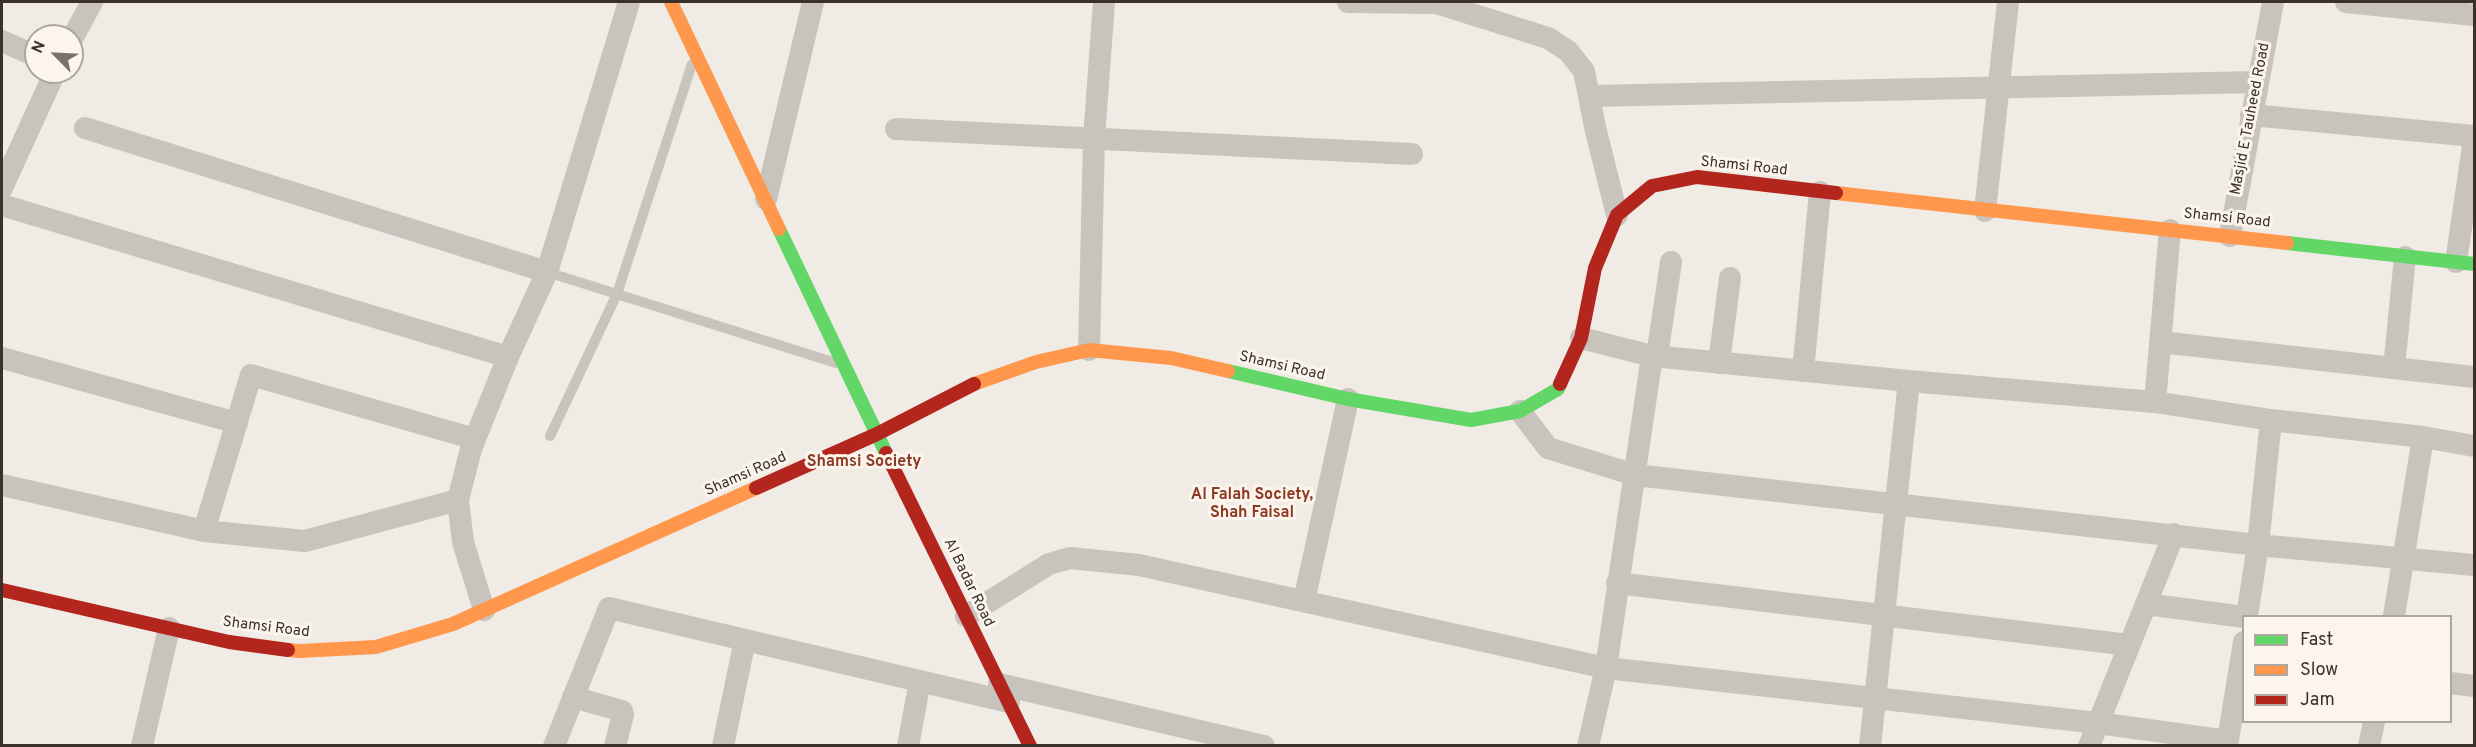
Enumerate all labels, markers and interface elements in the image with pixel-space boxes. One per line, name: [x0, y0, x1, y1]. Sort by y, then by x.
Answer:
north arrow: [24, 24, 84, 84]
text: N: [28, 38, 51, 57]
street label: Masjid E Tauheed Road: [2227, 41, 2275, 197]
street label: Shamsi Road: [1700, 153, 1788, 181]
street label: Shamsi Road: [2183, 205, 2271, 233]
street label: Shamsi Road: [1237, 348, 1327, 386]
street label: Shamsi Road: [702, 449, 790, 501]
district label: Shamsi Society: [807, 453, 921, 473]
district label: Al Falah Society, Shah Faisal: [1191, 486, 1313, 524]
street label: Al Badar Road: [939, 536, 997, 630]
street label: Shamsi Road: [222, 614, 310, 642]
legend: [2242, 615, 2452, 723]
text: Fast: [2300, 629, 2333, 652]
text: Slow: [2300, 659, 2338, 682]
text: Jam: [2300, 689, 2335, 712]

